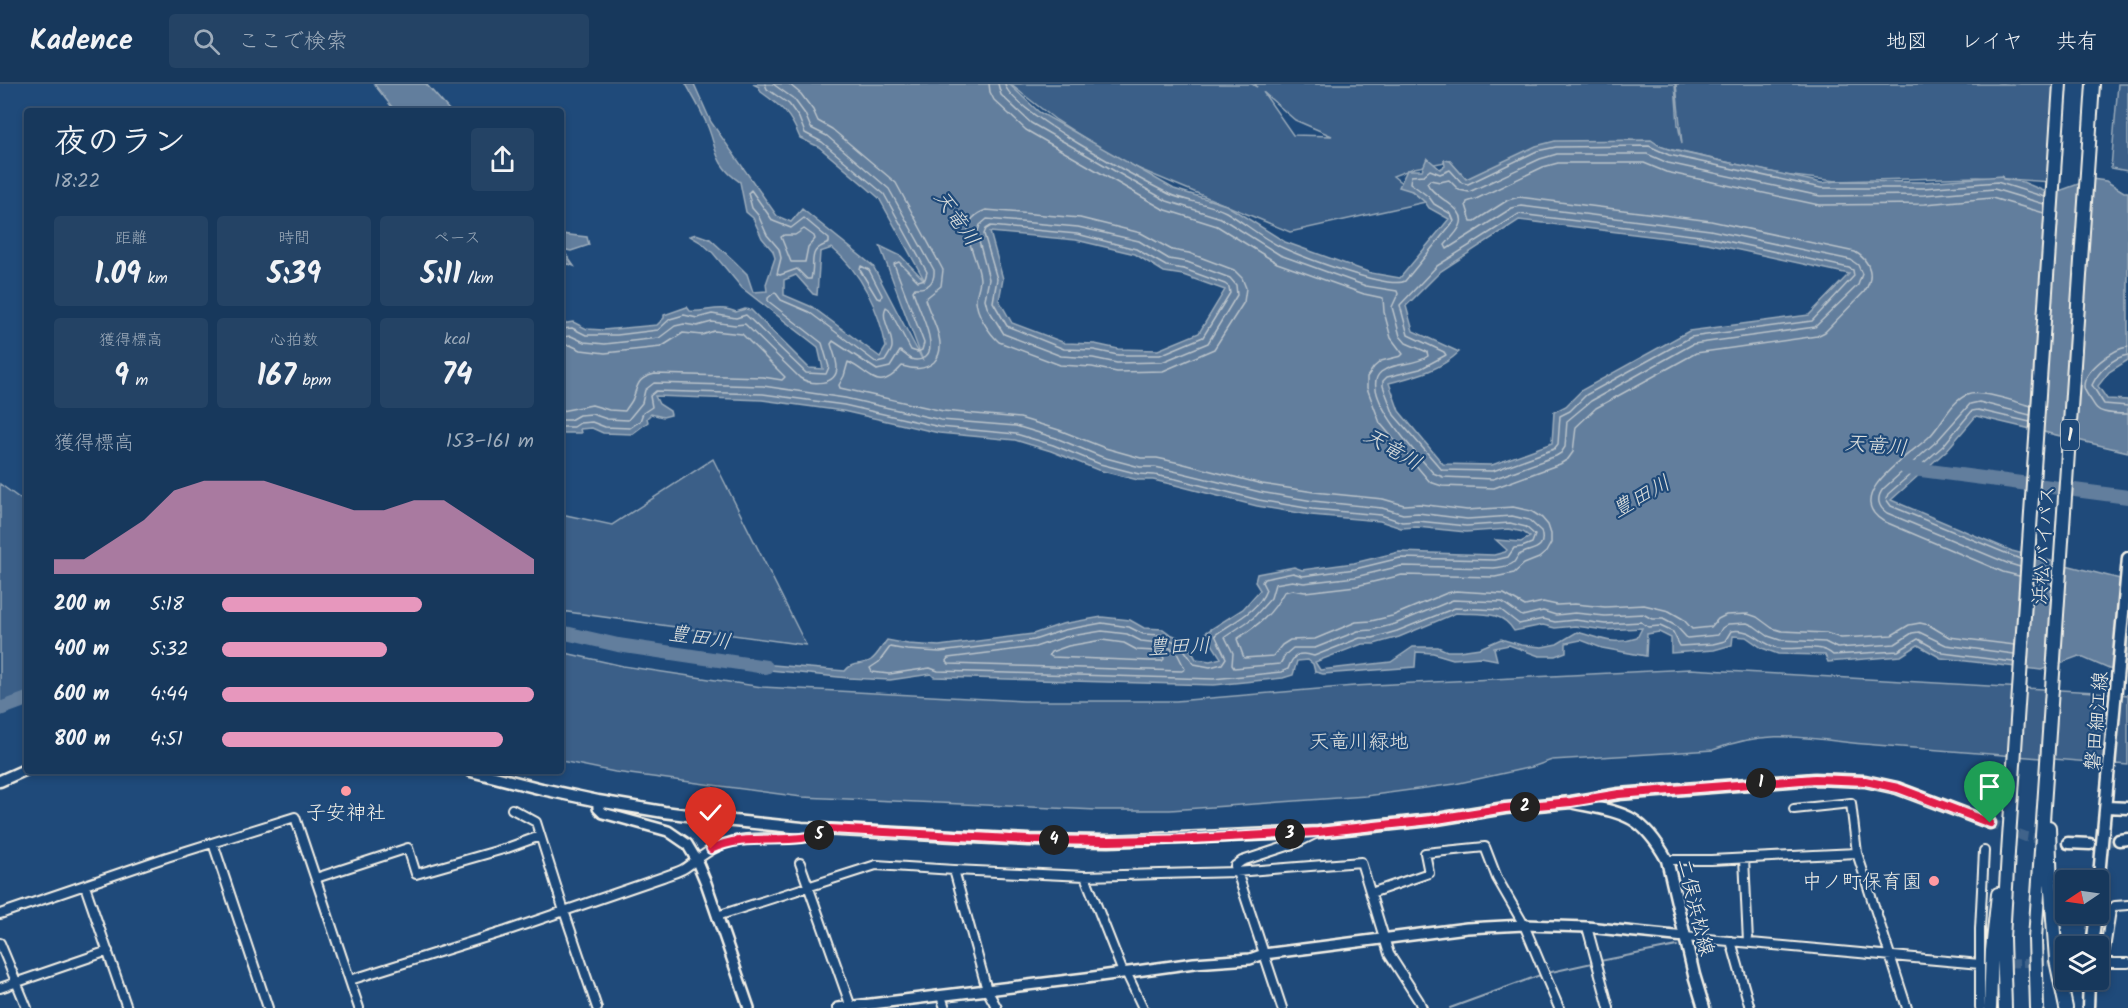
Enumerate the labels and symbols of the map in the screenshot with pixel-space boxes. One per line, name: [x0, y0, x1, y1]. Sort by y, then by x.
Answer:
water label: 天竜川: [924, 184, 987, 254]
water label: 天竜川: [1357, 420, 1428, 480]
road number: 1: [2061, 420, 2079, 450]
water label: 天竜川: [1843, 427, 1909, 466]
water label: 豊田川: [1606, 468, 1677, 527]
street label: 浜松バイパス: [2025, 484, 2065, 606]
water label: 豊田川: [666, 617, 733, 660]
water label: 豊田川: [1147, 630, 1211, 665]
street label: 磐田細江線: [2078, 670, 2118, 772]
park label: 天竜川緑地: [1309, 727, 1409, 759]
pin: [1964, 761, 2015, 823]
pin: 1: [1746, 768, 1776, 798]
marker: 子安神社: [339, 784, 353, 798]
pin: [685, 787, 736, 849]
pin: 2: [1510, 792, 1540, 822]
place label: 子安神社: [306, 798, 386, 830]
pin: 3: [1275, 819, 1305, 849]
pin: 5: [804, 820, 834, 850]
pin: 4: [1039, 825, 1069, 855]
street label: 二俣浜松線: [1666, 855, 1722, 960]
place label: 中ノ町保育園: [1802, 867, 1922, 899]
north arrow: [2055, 870, 2109, 924]
marker: 中ノ町保育園: [1927, 874, 1941, 888]

